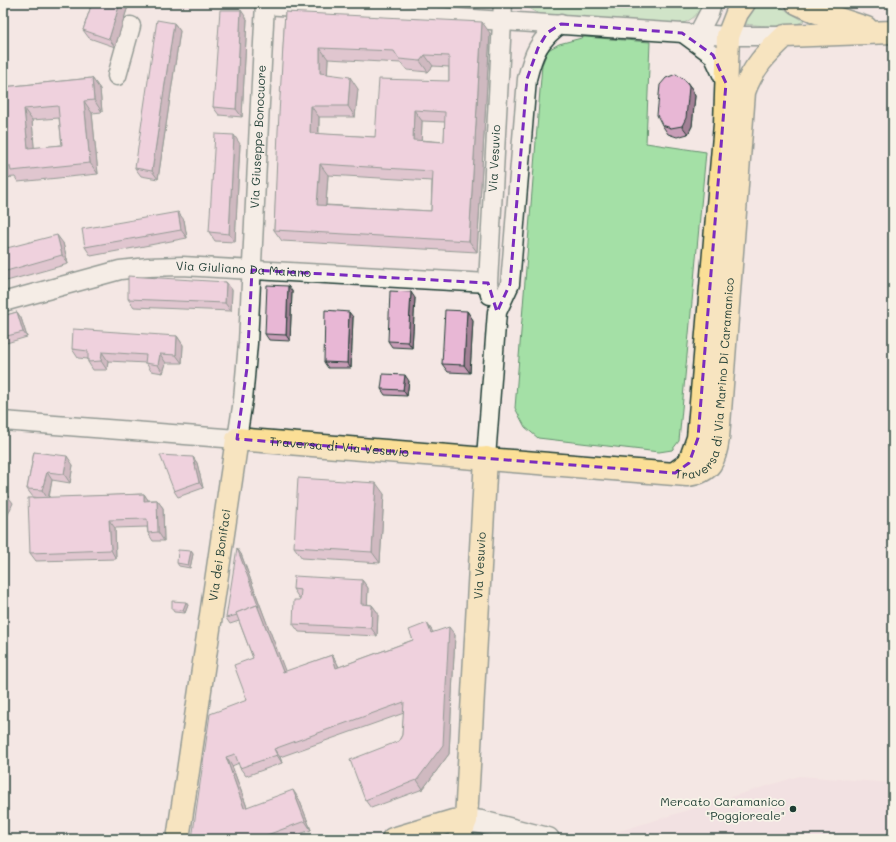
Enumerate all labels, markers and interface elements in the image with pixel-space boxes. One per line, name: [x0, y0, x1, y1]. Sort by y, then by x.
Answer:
street label: Via Giuseppe Bonocuore: [246, 64, 269, 209]
street label: Via Vesuvio: [484, 124, 503, 192]
street label: Via Giuliano Da Maiano: [176, 257, 311, 280]
street label: Traversa di Via Marino Di Caramanico: [674, 277, 737, 482]
street label: Traversa di Via Vesuvio: [269, 433, 410, 460]
street label: Via dei Bonifaci: [204, 508, 234, 602]
street label: Via Vesuvio: [469, 531, 489, 600]
place label: Mercato Caramanico "Poggioreale": [660, 793, 785, 823]
marker: Mercato Caramanico "Poggioreale": [788, 804, 798, 814]

